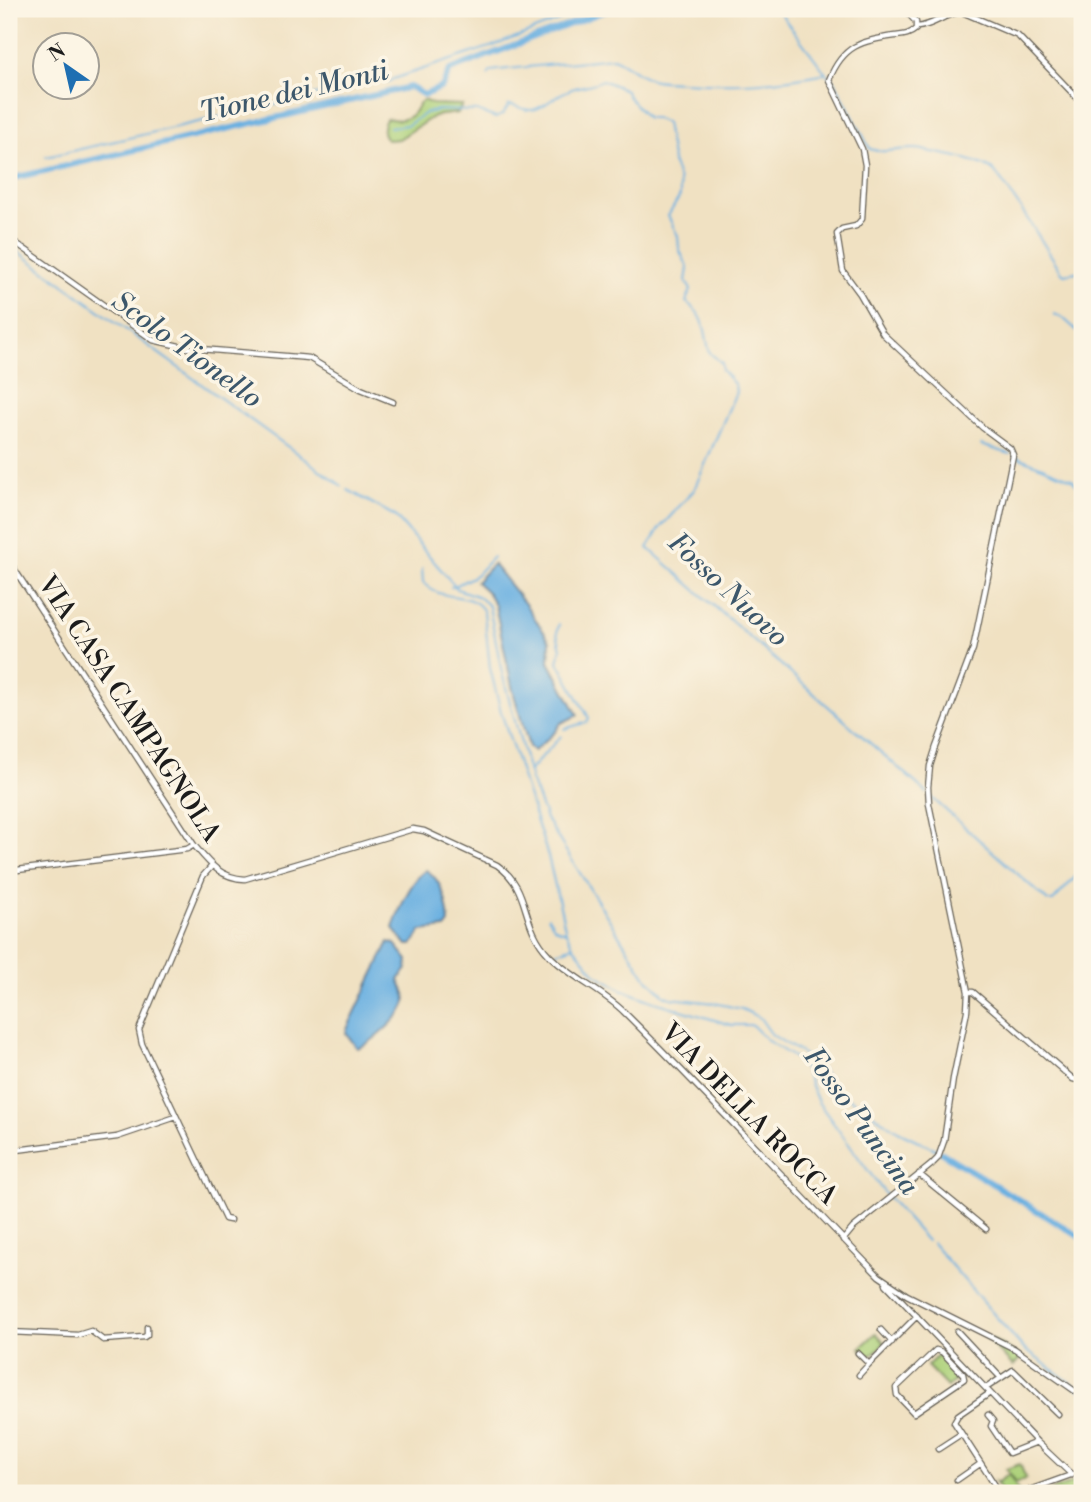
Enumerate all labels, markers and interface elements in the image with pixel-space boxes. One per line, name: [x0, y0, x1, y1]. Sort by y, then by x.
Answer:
north arrow: [32, 32, 102, 102]
text: N: [44, 39, 70, 67]
water label: Tione dei Monti: [196, 53, 392, 131]
water label: Scolo Tionello: [105, 284, 269, 416]
water label: Fosso Nuovo: [660, 525, 796, 655]
street label: VIA CASA CAMPAGNOLA: [30, 569, 228, 849]
street label: VIA DELLA ROCCA: [653, 1016, 845, 1212]
water label: Fosso Puncina: [796, 1040, 927, 1202]

